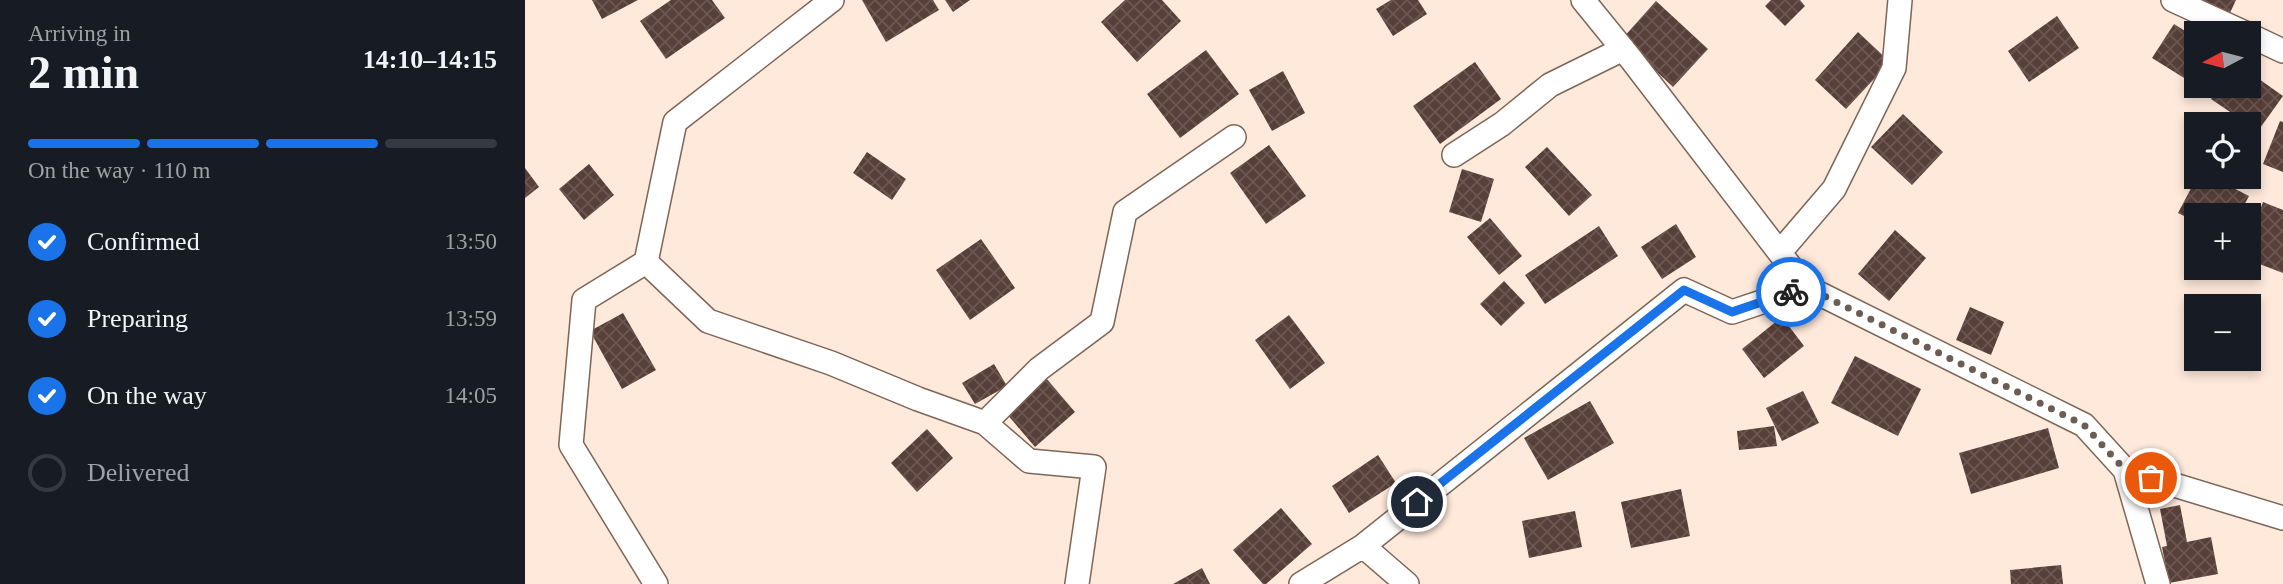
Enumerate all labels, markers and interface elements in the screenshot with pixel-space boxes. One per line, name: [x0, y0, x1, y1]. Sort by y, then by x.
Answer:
text: Arriving in: [28, 21, 131, 46]
north arrow: [2184, 21, 2261, 98]
map controls: [2184, 21, 2261, 371]
text: 14:10–14:15: [363, 45, 497, 74]
text: 2 min: [28, 47, 139, 98]
button: locate: [2184, 112, 2261, 189]
text: On the way · 110 m: [28, 158, 210, 183]
button: +: [2184, 203, 2261, 280]
icon: check: [28, 223, 66, 261]
text: Confirmed: [87, 227, 200, 256]
text: 13:50: [445, 229, 497, 254]
courier: [1756, 257, 1826, 327]
icon: bike: [1772, 273, 1810, 311]
button: −: [2184, 294, 2261, 371]
icon: check: [28, 300, 66, 338]
text: Preparing: [87, 304, 188, 333]
text: 13:59: [445, 306, 497, 331]
icon: check: [28, 377, 66, 415]
text: On the way: [87, 381, 207, 410]
text: 14:05: [445, 383, 497, 408]
pin: [2121, 448, 2181, 508]
text: Delivered: [87, 458, 190, 487]
icon: bag: [2132, 459, 2170, 497]
pin: [1387, 472, 1447, 532]
icon: home: [1398, 483, 1436, 521]

